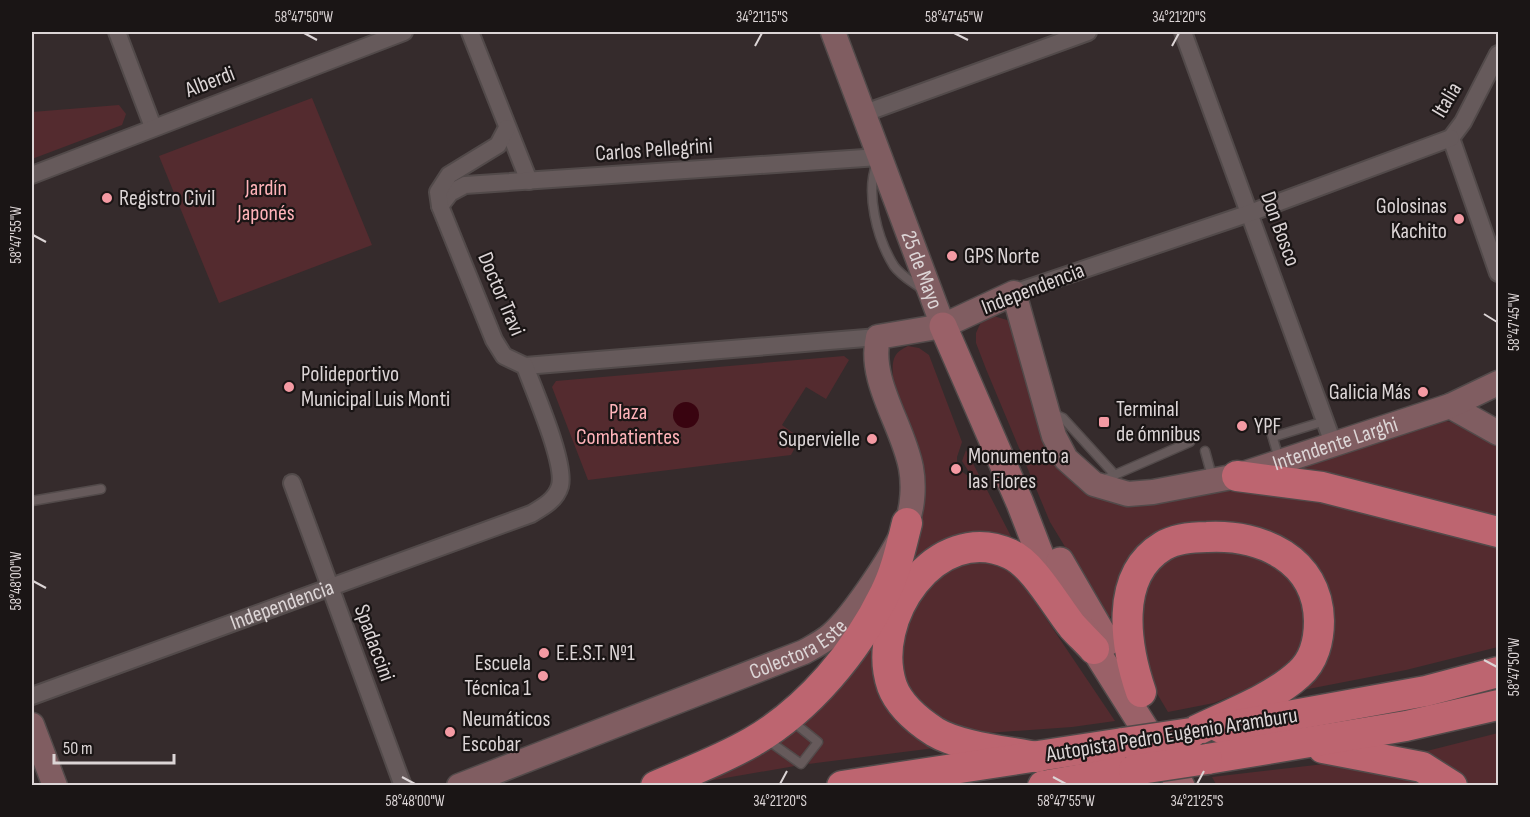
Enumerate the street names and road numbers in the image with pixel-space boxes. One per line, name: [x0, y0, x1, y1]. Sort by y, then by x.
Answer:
street label: Alberdi: [180, 60, 239, 104]
street label: Italia: [1426, 77, 1468, 123]
street label: Carlos Pellegrini: [594, 132, 714, 168]
street label: Don Bosco: [1254, 188, 1306, 270]
street label: 25 de Mayo: [895, 227, 949, 313]
street label: Doctor Travi: [471, 248, 531, 340]
street label: Independencia: [978, 257, 1088, 321]
street label: Intendente Larghi: [1269, 411, 1401, 477]
street label: Independencia: [226, 574, 337, 636]
street label: Spadaccini: [348, 601, 400, 685]
street label: Colectora Este: [745, 613, 853, 685]
street label: Autopista Pedro Eugenio Aramburu: [1043, 702, 1300, 768]

